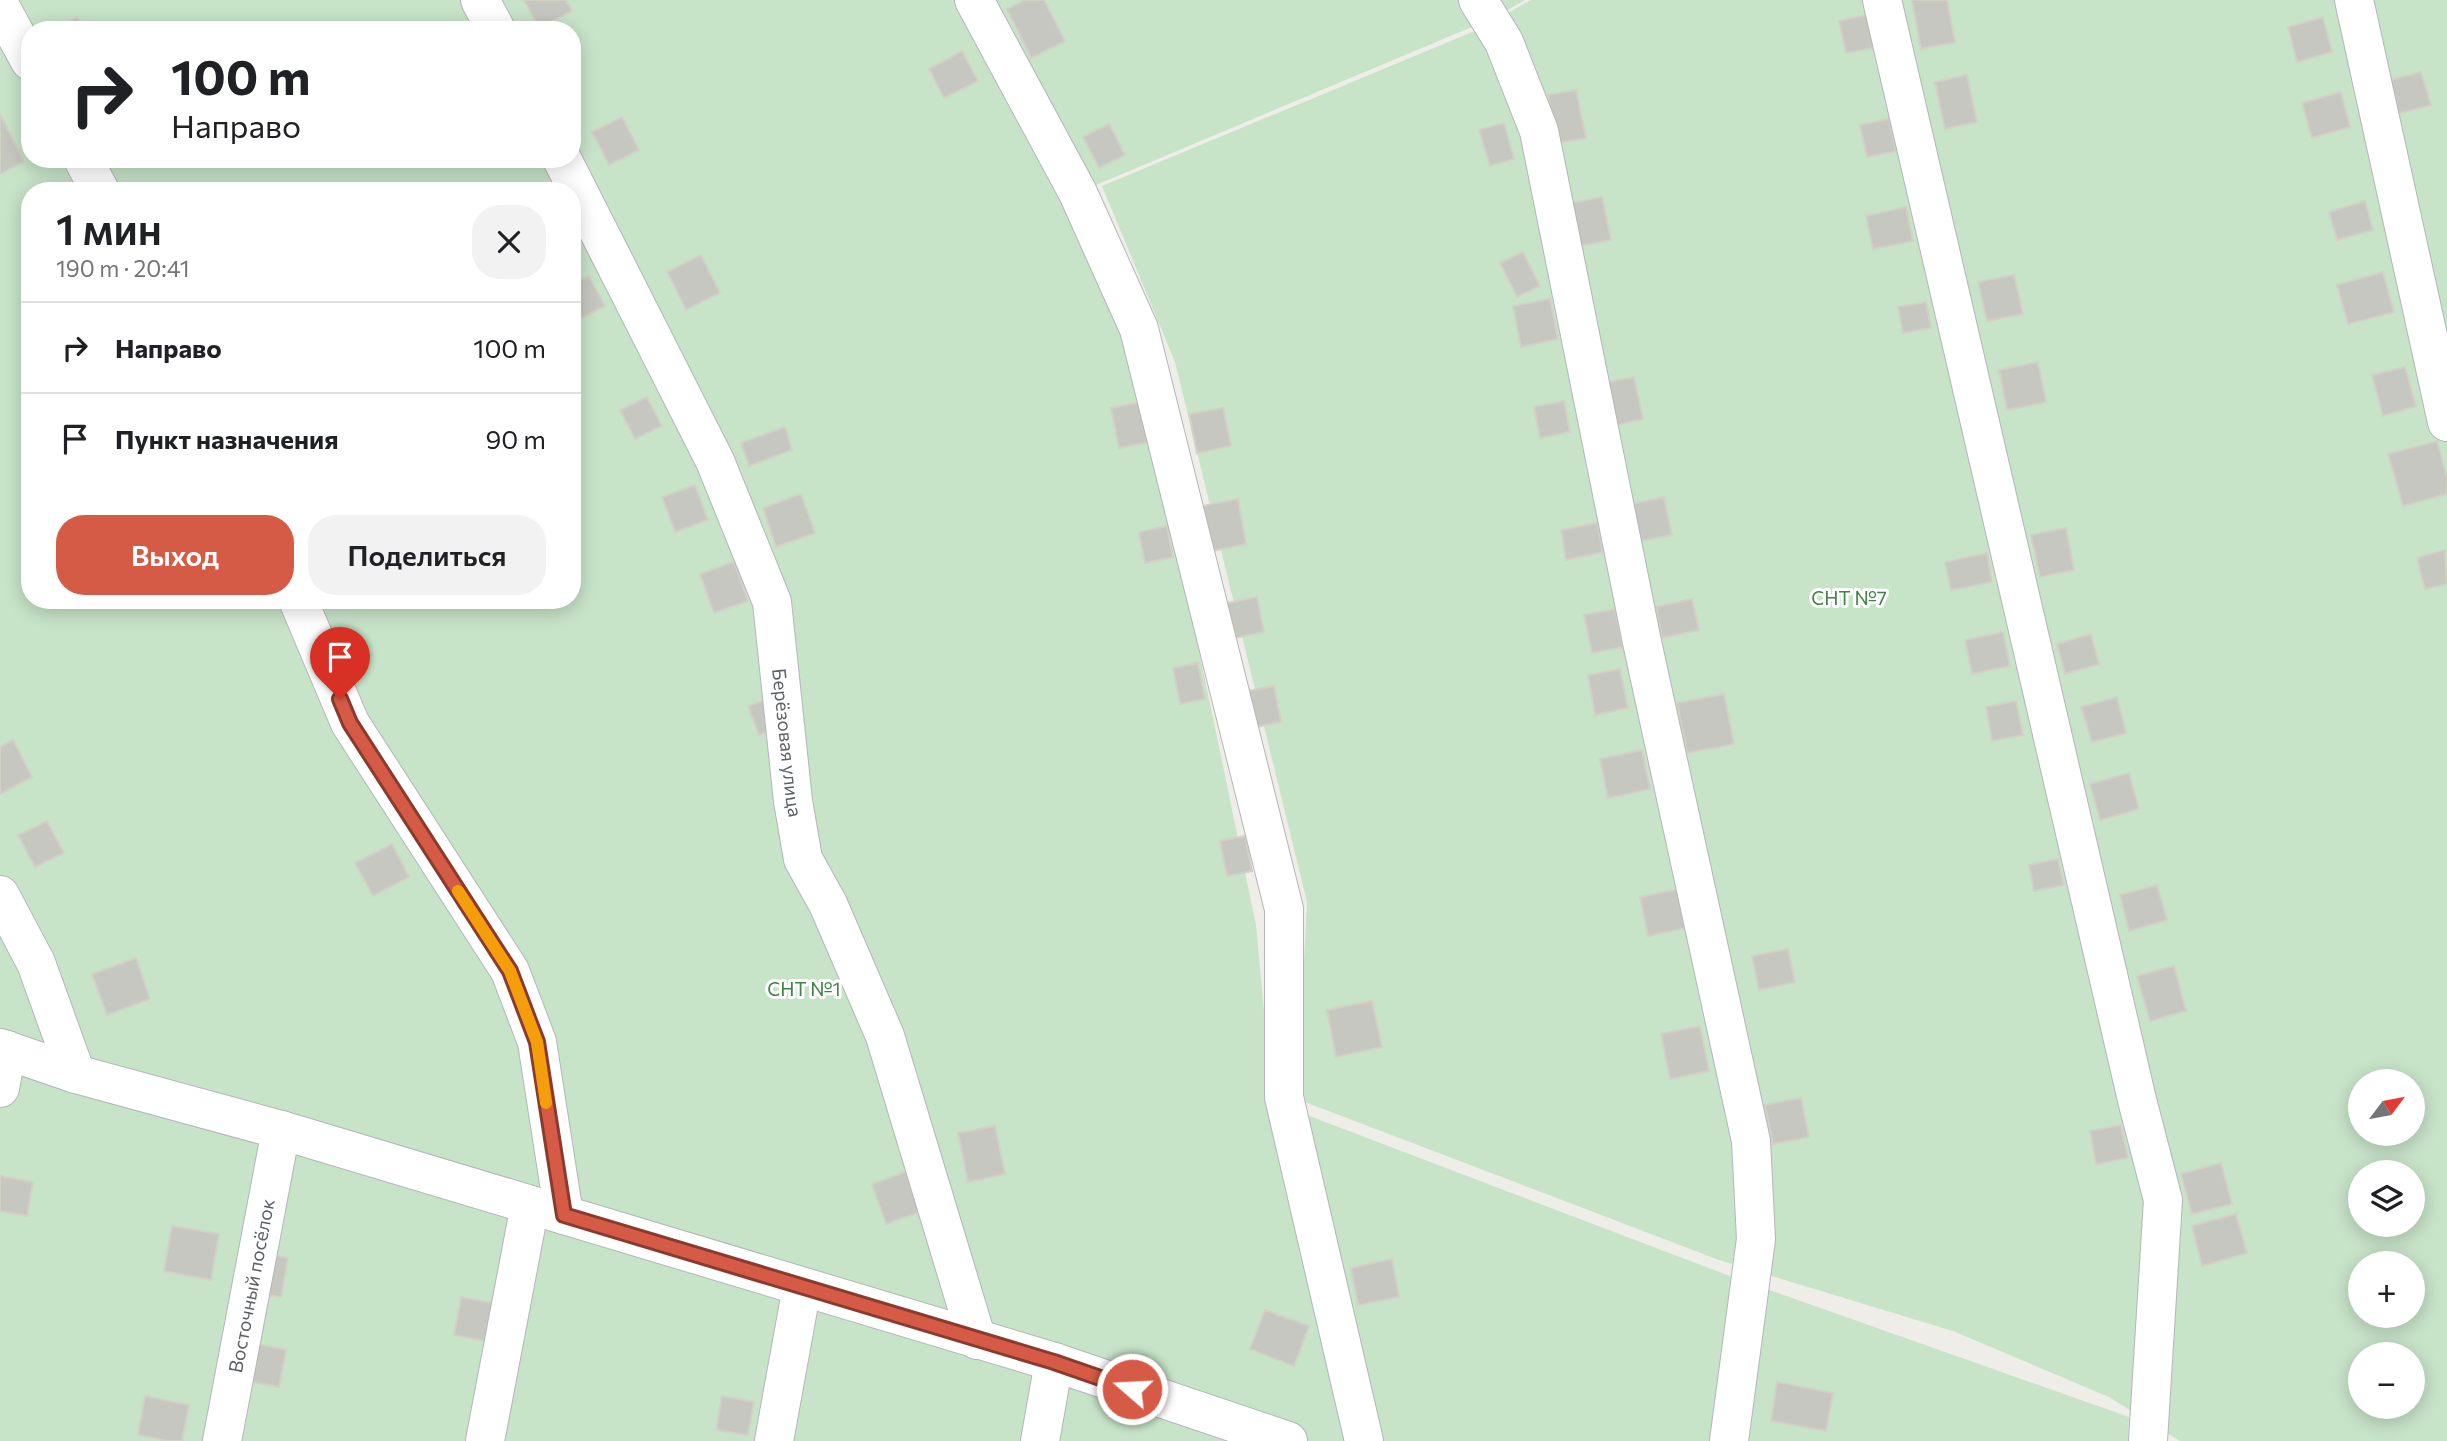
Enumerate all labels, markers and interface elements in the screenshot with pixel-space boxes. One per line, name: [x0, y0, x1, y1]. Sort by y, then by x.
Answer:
text: 100 m: [171, 45, 310, 105]
icon: right: [56, 49, 147, 140]
text: Направо: [171, 105, 301, 145]
text: 1 мин: [56, 202, 162, 254]
button: close: [472, 205, 546, 279]
text: 190 m · 20:41: [56, 254, 190, 282]
icon: right: [56, 329, 94, 367]
text: Направо: [115, 332, 222, 363]
text: 100 m: [473, 332, 546, 363]
icon: arrive: [56, 420, 94, 458]
text: Пункт назначения: [115, 423, 339, 454]
text: 90 m: [486, 423, 546, 454]
button: Выход: [56, 515, 294, 595]
button: Поделиться: [308, 515, 546, 595]
park label: СНТ №7: [1811, 586, 1887, 609]
pin: [310, 627, 370, 699]
icon: arrive: [321, 638, 359, 676]
street label: Берёзовая улица: [768, 667, 808, 819]
park label: СНТ №1: [767, 977, 841, 1000]
north arrow: [2348, 1069, 2426, 1146]
map controls: [2348, 1069, 2425, 1419]
button: layers: [2348, 1160, 2425, 1237]
street label: Восточный посёлок: [223, 1197, 279, 1375]
button: +: [2348, 1251, 2425, 1328]
button: −: [2348, 1342, 2425, 1419]
position arrow: [1095, 1352, 1169, 1426]

